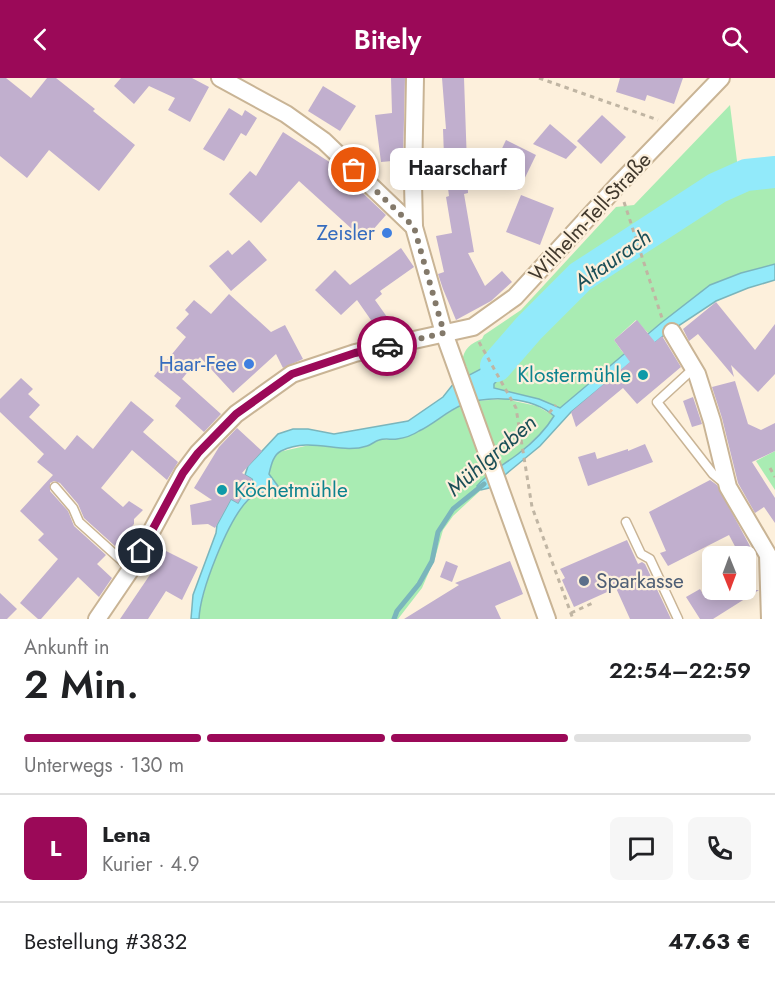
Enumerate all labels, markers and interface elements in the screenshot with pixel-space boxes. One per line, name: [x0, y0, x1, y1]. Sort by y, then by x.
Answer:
text: Bitely: [354, 20, 421, 59]
icon: back: [24, 23, 57, 56]
icon: search: [718, 23, 751, 56]
pin: [328, 144, 379, 195]
street label: Wilhelm-Tell-Straße: [522, 145, 658, 289]
callout: Haarscharf: [390, 149, 525, 191]
icon: bag: [337, 153, 370, 186]
text: Haarscharf: [408, 154, 507, 183]
place label: Zeisler: [317, 218, 376, 248]
water label: Altaurach: [566, 221, 657, 298]
marker: Zeisler: [380, 226, 394, 240]
courier: [357, 316, 417, 376]
icon: car: [371, 330, 404, 363]
place label: Haar-Fee: [159, 349, 237, 379]
marker: Haar-Fee: [242, 357, 256, 371]
place label: Klostermühle: [517, 360, 631, 390]
marker: Klostermühle: [636, 368, 650, 382]
water label: Mühlgraben: [439, 407, 543, 503]
place label: Köchetmühle: [234, 475, 348, 505]
marker: Köchetmühle: [215, 483, 229, 497]
pin: [115, 525, 166, 576]
icon: home: [124, 534, 157, 567]
north arrow: [702, 546, 756, 600]
map controls: [702, 546, 756, 600]
place label: Sparkasse: [596, 566, 684, 596]
marker: Sparkasse: [577, 574, 591, 588]
text: Ankunft in: [24, 633, 110, 662]
text: 22:54–22:59: [609, 654, 751, 686]
text: 2 Min.: [24, 656, 139, 713]
text: Unterwegs · 130 m: [24, 751, 184, 780]
button: chat: [610, 817, 673, 880]
button: phone: [688, 817, 751, 880]
text: Lena: [102, 818, 151, 850]
text: L: [50, 832, 61, 864]
text: Kurier · 4.9: [102, 850, 200, 879]
text: Bestellung #3832: [24, 925, 187, 957]
text: 47.63 €: [668, 925, 751, 957]

